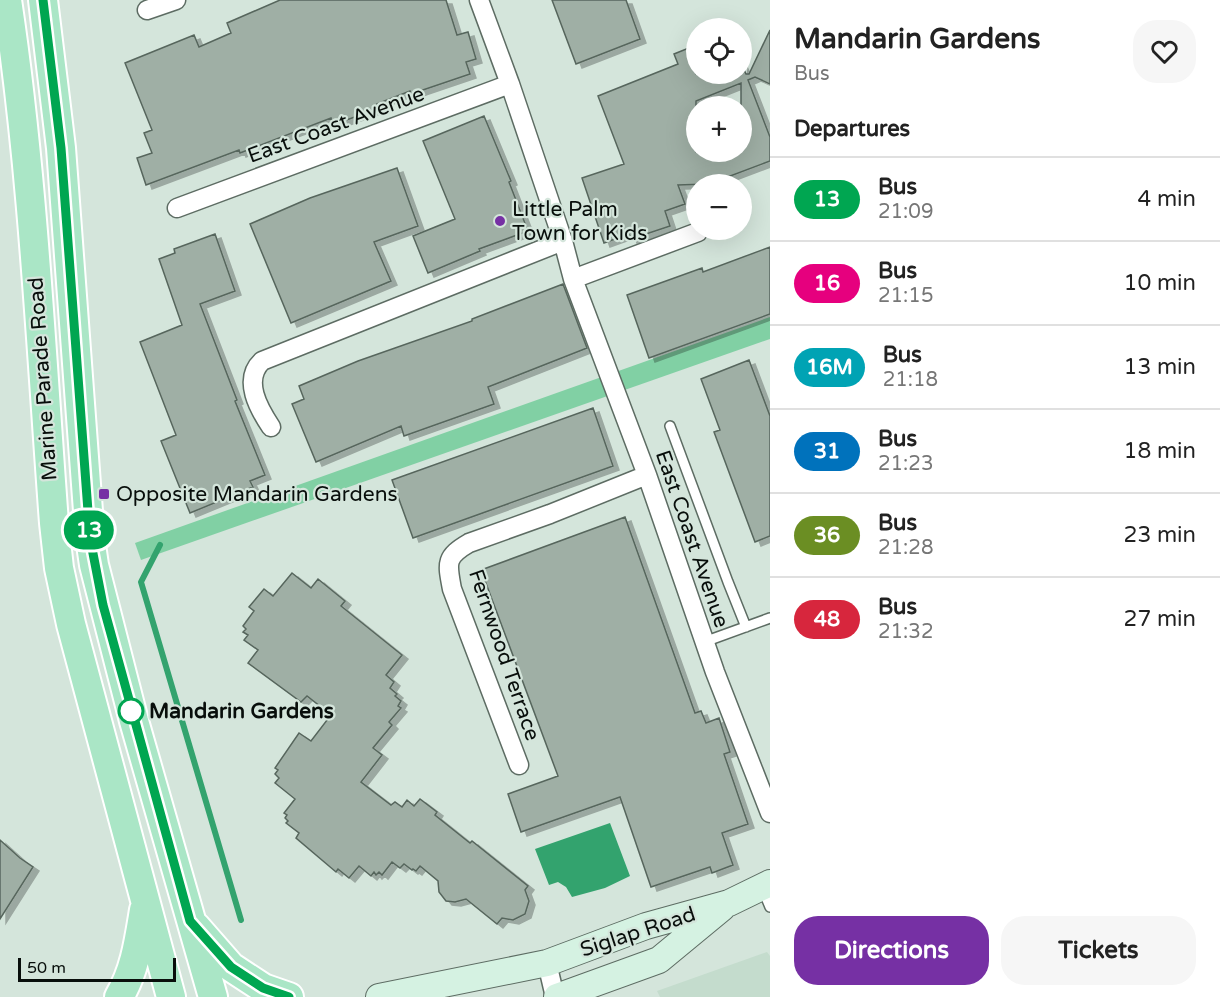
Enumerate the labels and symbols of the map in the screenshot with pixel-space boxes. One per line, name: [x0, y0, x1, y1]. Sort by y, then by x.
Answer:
street label: East Coast Avenue: [244, 81, 428, 169]
place label: Little Palm Town for Kids: [512, 197, 647, 246]
marker: Little Palm Town for Kids: [493, 214, 507, 228]
street label: Marine Parade Road: [23, 276, 63, 482]
street label: East Coast Avenue: [650, 447, 734, 631]
place label: Opposite Mandarin Gardens: [116, 482, 398, 507]
marker: Opposite Mandarin Gardens: [97, 487, 111, 501]
line badge: 13: [62, 510, 116, 550]
street label: Fernwood Terrace: [463, 566, 545, 744]
marker: Mandarin Gardens: [118, 698, 144, 724]
place label: Mandarin Gardens: [149, 699, 334, 724]
street label: Siglap Road: [577, 902, 699, 962]
scale bar: [18, 955, 176, 982]

